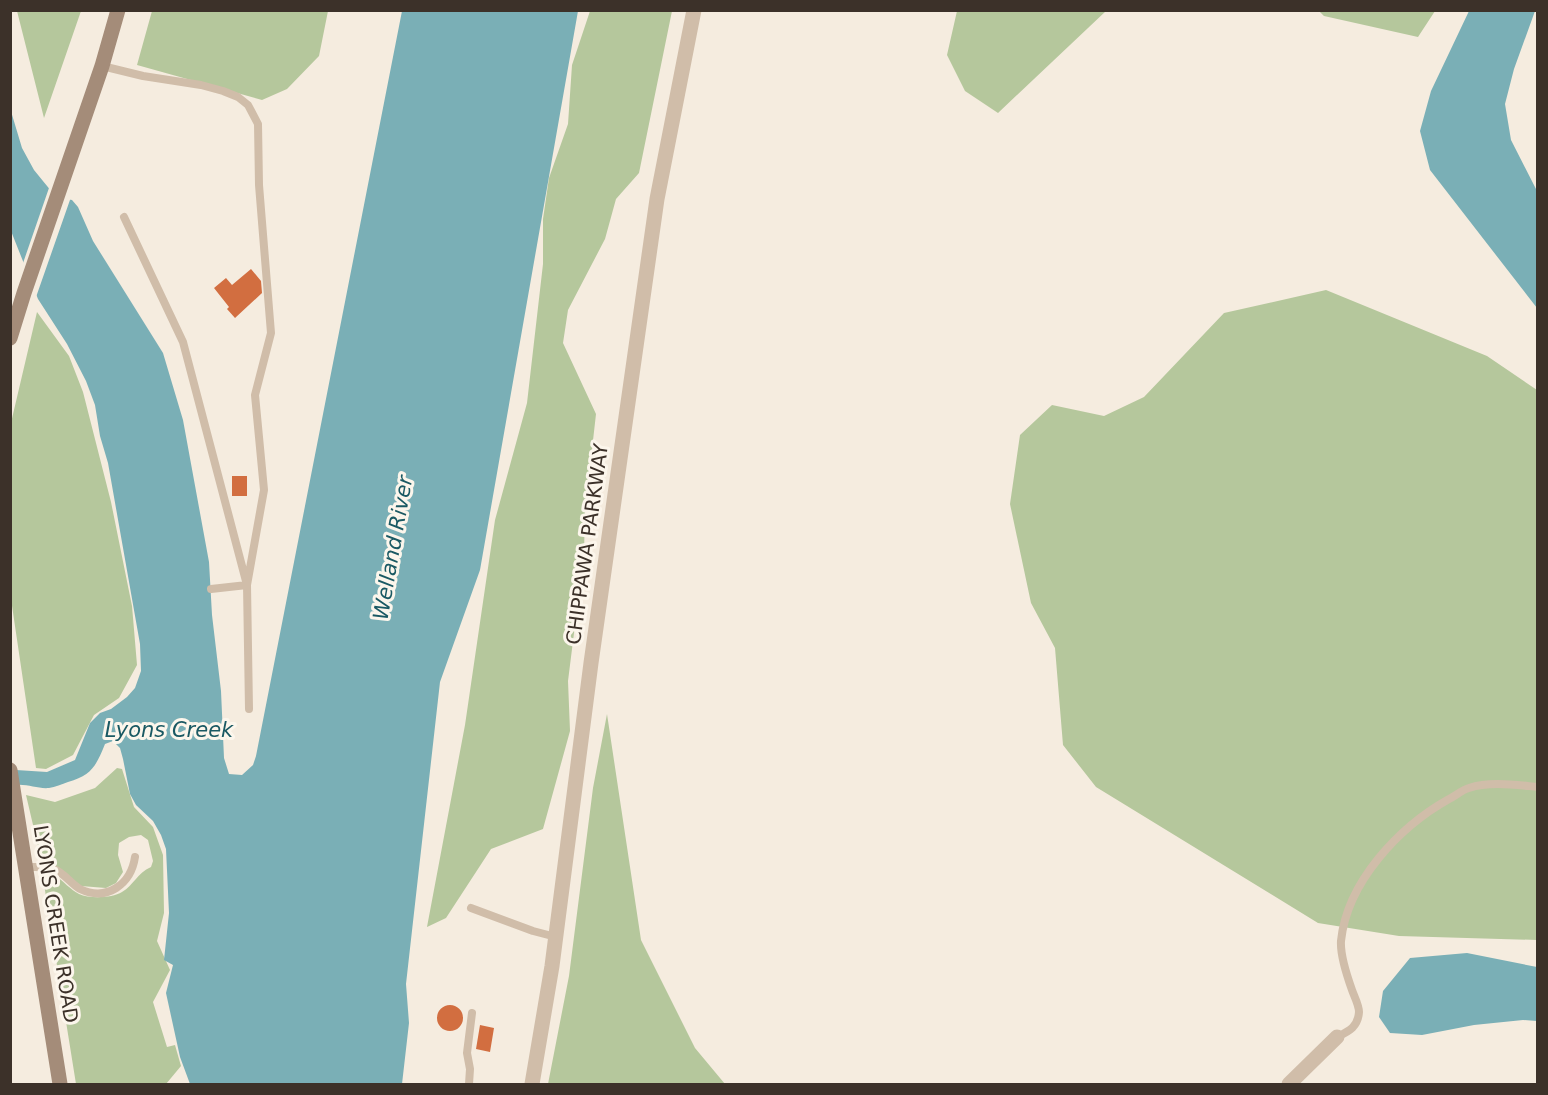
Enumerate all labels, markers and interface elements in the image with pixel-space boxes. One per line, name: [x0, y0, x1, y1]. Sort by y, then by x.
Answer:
street label: CHIPPAWA PARKWAY: [561, 441, 613, 646]
water label: Welland River: [369, 473, 418, 622]
water label: Lyons Creek: [105, 718, 234, 742]
street label: LYONS CREEK ROAD: [28, 823, 84, 1025]

